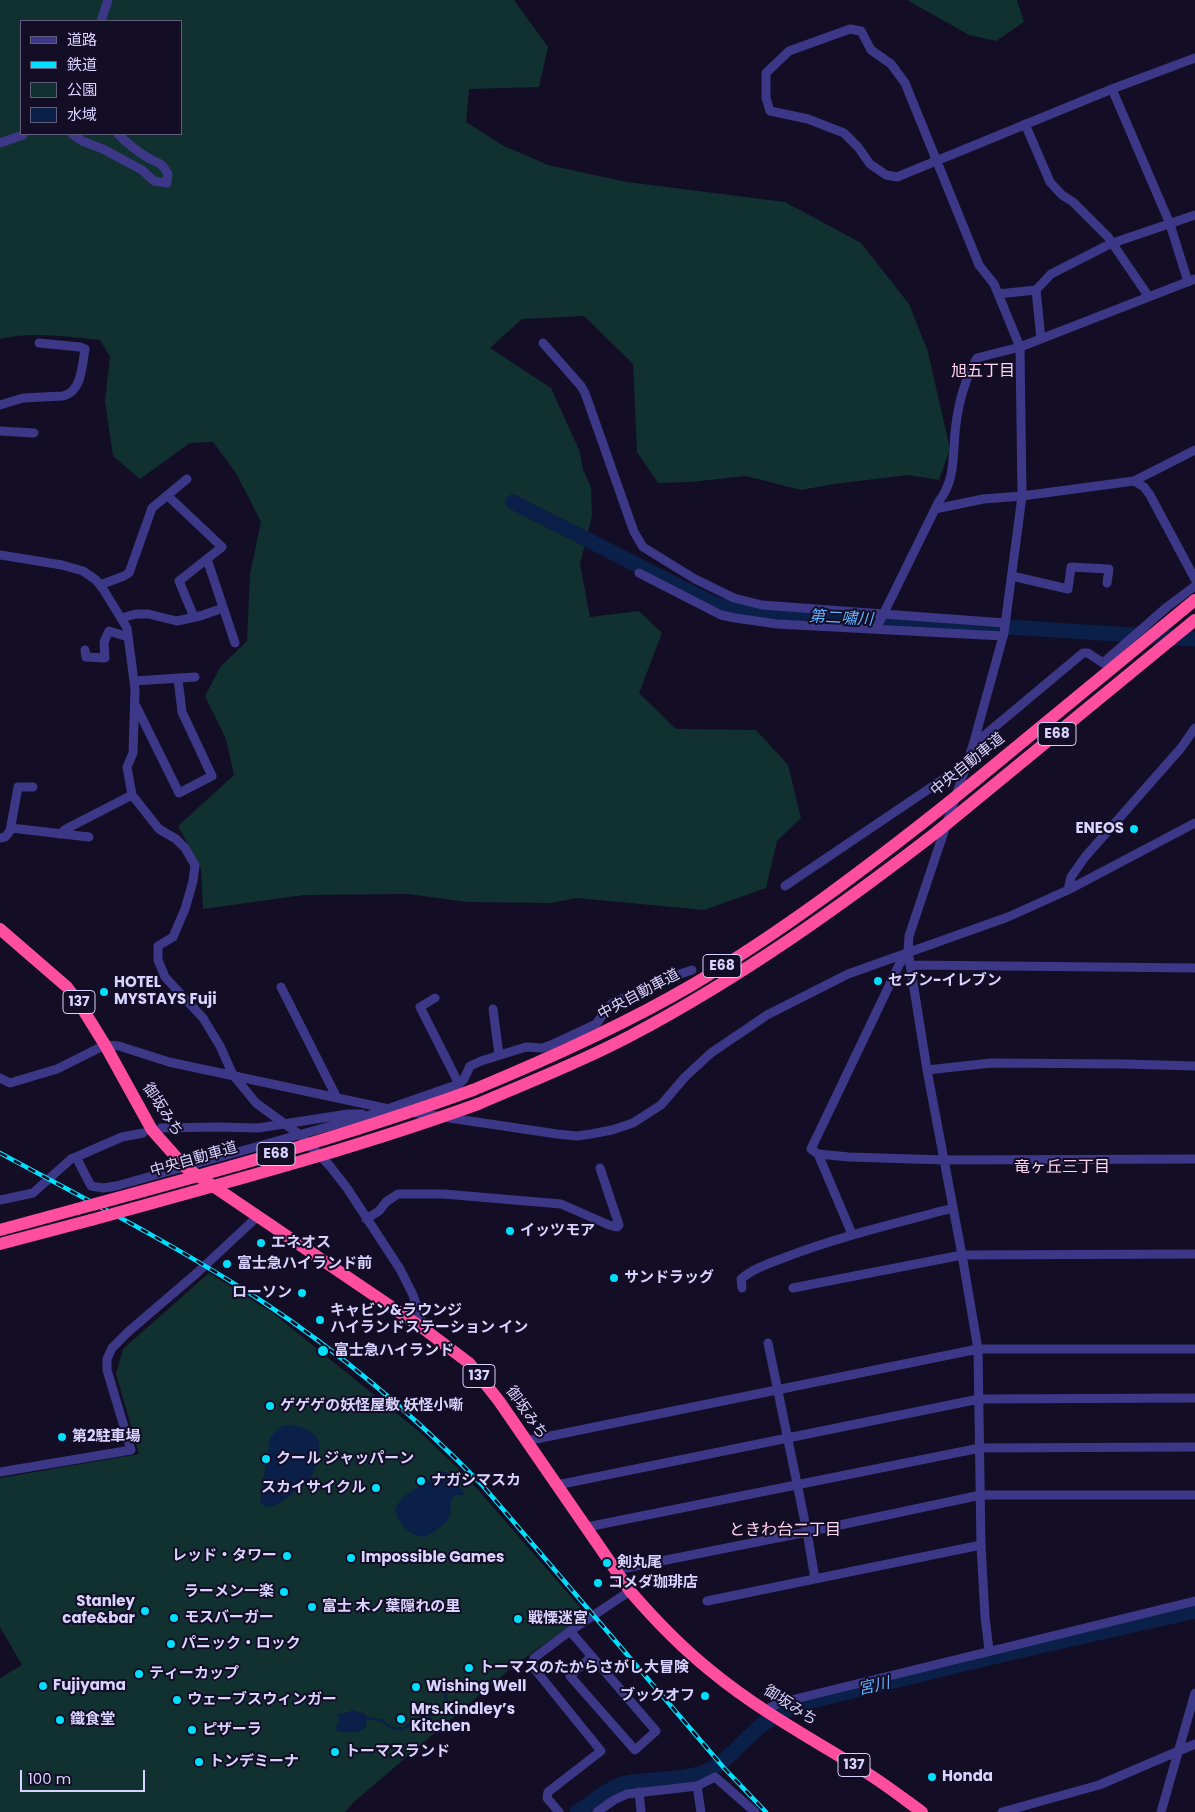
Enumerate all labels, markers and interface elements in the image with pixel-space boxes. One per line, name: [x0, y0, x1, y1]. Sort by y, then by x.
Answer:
legend: [20, 20, 182, 135]
text: 道路: [67, 29, 97, 50]
text: 鉄道: [67, 54, 97, 75]
text: 公園: [67, 79, 97, 100]
text: 水域: [67, 104, 97, 125]
district label: 旭五丁目: [951, 362, 1015, 382]
water label: 第二嘯川: [809, 608, 873, 630]
road number: E68: [1038, 722, 1076, 746]
street label: 中央自動車道: [927, 730, 1009, 800]
place label: ENEOS: [1075, 820, 1124, 838]
marker: ENEOS: [1128, 823, 1140, 835]
road number: E68: [703, 954, 741, 978]
street label: 中央自動車道: [595, 966, 683, 1024]
place label: セブン-イレブン: [888, 972, 1002, 990]
place label: HOTEL MYSTAYS Fuji: [114, 974, 217, 1009]
marker: セブン-イレブン: [872, 975, 884, 987]
marker: HOTEL MYSTAYS Fuji: [98, 986, 110, 998]
road number: 137: [63, 990, 95, 1014]
street label: 御坂みち: [138, 1080, 186, 1140]
street label: 中央自動車道: [148, 1139, 240, 1181]
road number: E68: [257, 1142, 295, 1166]
district label: 竜ヶ丘三丁目: [1014, 1158, 1110, 1178]
place label: イッツモア: [520, 1222, 595, 1240]
marker: イッツモア: [504, 1225, 516, 1237]
place label: エネオス: [271, 1234, 331, 1252]
marker: エネオス: [255, 1237, 267, 1249]
place label: 富士急ハイランド前: [237, 1255, 372, 1273]
marker: 富士急ハイランド前: [221, 1258, 233, 1270]
place label: サンドラッグ: [624, 1269, 714, 1287]
marker: サンドラッグ: [608, 1272, 620, 1284]
place label: ローソン: [232, 1284, 292, 1302]
marker: ローソン: [296, 1287, 308, 1299]
place label: キャビン&ラウンジ ハイランドステーション イン: [330, 1302, 528, 1337]
marker: キャビン&ラウンジ ハイランドステーション イン: [314, 1314, 326, 1326]
place label: 富士急ハイランド: [334, 1342, 454, 1360]
marker: 富士急ハイランド: [316, 1344, 330, 1358]
road number: 137: [463, 1364, 495, 1388]
street label: 御坂みち: [501, 1383, 551, 1443]
place label: ゲゲゲの妖怪屋敷 妖怪小噺: [280, 1397, 463, 1415]
marker: ゲゲゲの妖怪屋敷 妖怪小噺: [264, 1400, 276, 1412]
place label: 第2駐車場: [72, 1428, 141, 1446]
marker: 第2駐車場: [56, 1431, 68, 1443]
place label: クール ジャッパーン: [276, 1450, 414, 1468]
marker: クール ジャッパーン: [260, 1453, 272, 1465]
place label: ナガシマスカ: [431, 1472, 521, 1490]
marker: ナガシマスカ: [415, 1475, 427, 1487]
place label: スカイサイクル: [261, 1479, 366, 1497]
marker: スカイサイクル: [370, 1482, 382, 1494]
district label: ときわ台二丁目: [729, 1521, 841, 1541]
place label: レッド・タワー: [172, 1547, 277, 1565]
place label: Impossible Games: [361, 1549, 504, 1567]
marker: レッド・タワー: [281, 1550, 293, 1562]
marker: Impossible Games: [345, 1552, 357, 1564]
place label: 剣丸尾: [617, 1554, 662, 1572]
marker: 剣丸尾: [601, 1557, 613, 1569]
place label: コメダ珈琲店: [608, 1574, 698, 1592]
marker: コメダ珈琲店: [592, 1577, 604, 1589]
place label: ラーメン一楽: [184, 1583, 274, 1601]
marker: ラーメン一楽: [278, 1586, 290, 1598]
place label: Stanley cafe&bar: [62, 1593, 135, 1628]
place label: 富士 木ノ葉隠れの里: [322, 1598, 460, 1616]
marker: 富士 木ノ葉隠れの里: [306, 1601, 318, 1613]
marker: Stanley cafe&bar: [139, 1605, 151, 1617]
place label: モスバーガー: [184, 1609, 274, 1627]
place label: 戦慄迷宮: [528, 1610, 588, 1628]
marker: モスバーガー: [168, 1612, 180, 1624]
marker: 戦慄迷宮: [512, 1613, 524, 1625]
place label: パニック・ロック: [181, 1635, 301, 1653]
marker: パニック・ロック: [165, 1638, 177, 1650]
place label: トーマスのたからさがし大冒険: [479, 1659, 689, 1677]
marker: トーマスのたからさがし大冒険: [463, 1662, 475, 1674]
place label: ティーカップ: [149, 1665, 239, 1683]
marker: ティーカップ: [133, 1668, 145, 1680]
water label: 宮川: [856, 1674, 892, 1700]
place label: Fujiyama: [53, 1677, 126, 1695]
place label: Wishing Well: [426, 1678, 526, 1696]
marker: Fujiyama: [37, 1680, 49, 1692]
marker: Wishing Well: [410, 1681, 422, 1693]
street label: 御坂みち: [760, 1682, 820, 1730]
place label: ブックオフ: [620, 1687, 695, 1705]
marker: ブックオフ: [699, 1690, 711, 1702]
place label: ウェーブスウィンガー: [187, 1691, 337, 1709]
marker: ウェーブスウィンガー: [171, 1694, 183, 1706]
place label: Mrs.Kindley’s Kitchen: [411, 1701, 515, 1736]
place label: 鐵食堂: [70, 1711, 115, 1729]
marker: Mrs.Kindley’s Kitchen: [395, 1713, 407, 1725]
marker: 鐵食堂: [54, 1714, 66, 1726]
place label: ピザーラ: [202, 1721, 262, 1739]
marker: ピザーラ: [186, 1724, 198, 1736]
place label: トーマスランド: [345, 1743, 450, 1761]
marker: トーマスランド: [329, 1746, 341, 1758]
place label: トンデミーナ: [209, 1753, 299, 1771]
road number: 137: [838, 1754, 870, 1776]
marker: トンデミーナ: [193, 1756, 205, 1768]
scale bar: [22, 1760, 148, 1792]
text: 100 m: [28, 1768, 71, 1789]
place label: Honda: [942, 1768, 993, 1786]
marker: Honda: [926, 1771, 938, 1783]

